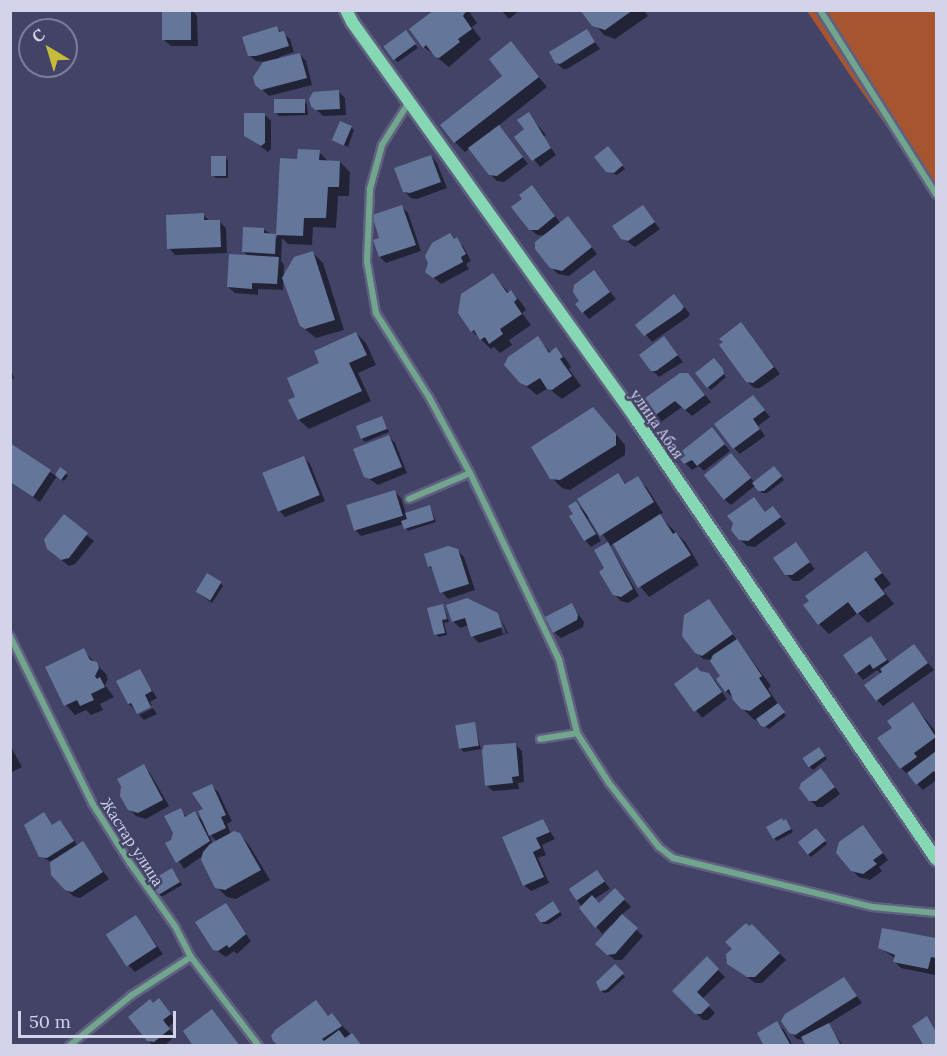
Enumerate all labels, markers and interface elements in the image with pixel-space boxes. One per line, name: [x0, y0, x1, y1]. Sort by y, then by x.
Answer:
north arrow: [18, 18, 78, 78]
text: С: [28, 24, 49, 47]
street label: улица Абая: [627, 386, 687, 462]
street label: Жастар улица: [97, 795, 167, 889]
scale bar: [21, 999, 178, 1037]
text: 50 m: [29, 1010, 71, 1033]

